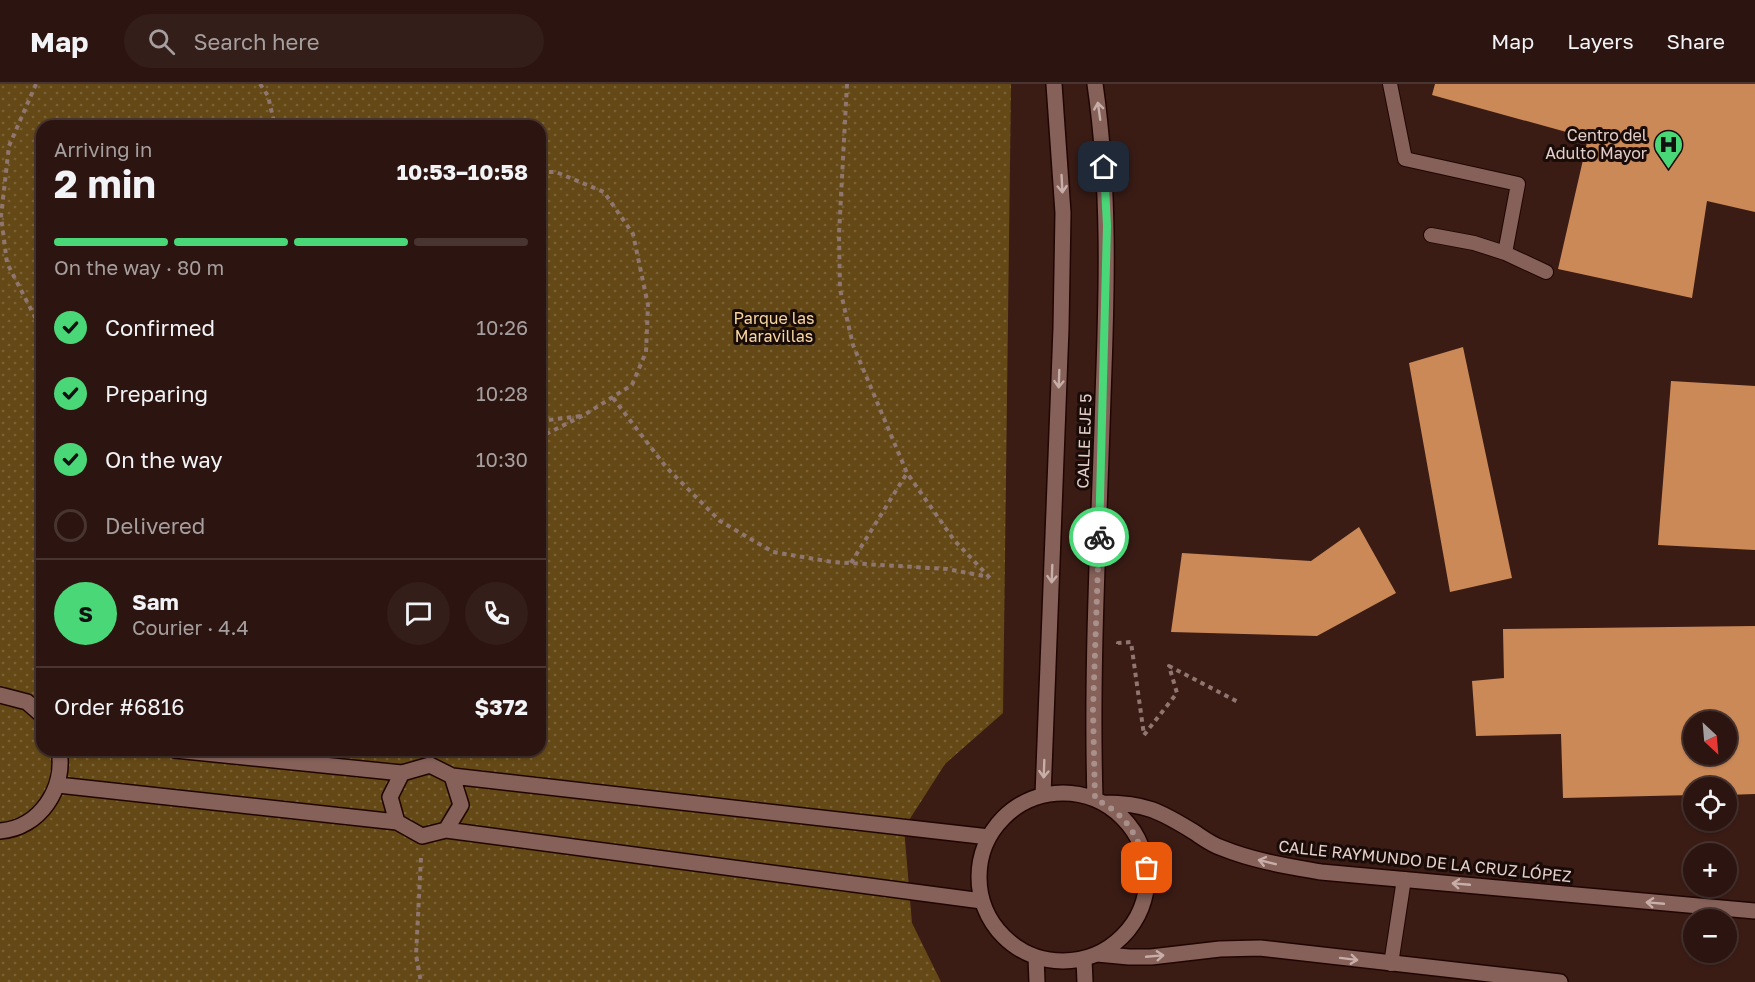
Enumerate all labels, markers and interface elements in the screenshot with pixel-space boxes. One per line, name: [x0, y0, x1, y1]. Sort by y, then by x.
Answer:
search box: [124, 14, 544, 68]
text: Map: [30, 25, 88, 58]
icon: search: [145, 25, 178, 58]
text: Search here: [193, 28, 319, 55]
text: Map: [1491, 28, 1534, 54]
text: Layers: [1567, 28, 1634, 54]
text: Share: [1667, 28, 1725, 54]
one-way arrow: [1093, 102, 1104, 121]
place label: Centro del Adulto Mayor: [1545, 125, 1647, 163]
hospital icon: Centro del Adulto Mayor: [1652, 128, 1684, 170]
text: Arriving in: [54, 137, 152, 161]
pin: [1078, 141, 1129, 192]
icon: home: [1087, 150, 1120, 183]
text: 10:53–10:58: [397, 158, 528, 185]
text: 2 min: [54, 160, 156, 207]
one-way arrow: [1056, 174, 1067, 194]
text: On the way · 80 m: [54, 255, 224, 279]
park label: Parque las Maravillas: [734, 308, 814, 346]
icon: check: [54, 311, 87, 344]
text: Confirmed: [105, 314, 215, 341]
text: 10:26: [476, 315, 528, 339]
one-way arrow: [1054, 369, 1065, 389]
icon: check: [54, 377, 87, 410]
text: Preparing: [105, 380, 208, 407]
text: 10:28: [476, 381, 528, 405]
street label: CALLE EJE 5: [1072, 393, 1096, 489]
icon: check: [54, 443, 87, 476]
text: On the way: [105, 446, 223, 473]
text: 10:30: [476, 447, 528, 471]
courier: [1069, 507, 1129, 567]
text: Delivered: [105, 512, 205, 539]
icon: bike: [1083, 521, 1116, 554]
one-way arrow: [1046, 563, 1057, 583]
button: chat: [387, 582, 450, 645]
button: phone: [465, 582, 528, 645]
text: Sam: [132, 588, 179, 615]
text: S: [78, 600, 93, 627]
text: Courier · 4.4: [132, 615, 249, 639]
text: Order #6816: [54, 693, 185, 720]
text: $372: [474, 693, 528, 720]
north arrow: [1683, 711, 1737, 765]
map controls: [1683, 711, 1737, 963]
one-way arrow: [1039, 758, 1050, 778]
button: locate: [1683, 777, 1737, 831]
street label: CALLE RAYMUNDO DE LA CRUZ LÓPEZ: [1278, 836, 1572, 886]
pin: [1121, 842, 1172, 893]
button: +: [1683, 843, 1737, 897]
icon: bag: [1130, 851, 1163, 884]
one-way arrow: [1258, 855, 1277, 867]
one-way arrow: [1451, 878, 1471, 889]
one-way arrow: [1645, 897, 1665, 908]
button: −: [1683, 909, 1737, 963]
one-way arrow: [1145, 950, 1164, 961]
one-way arrow: [1339, 954, 1358, 965]

